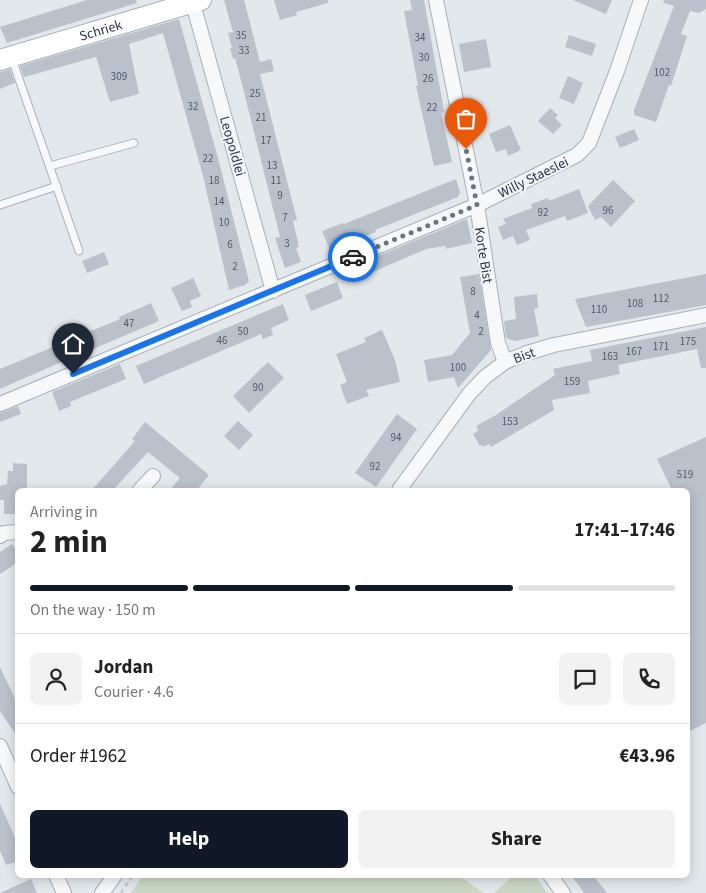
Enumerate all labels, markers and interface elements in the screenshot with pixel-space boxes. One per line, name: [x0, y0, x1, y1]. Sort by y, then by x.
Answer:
street label: Schriek: [77, 15, 125, 47]
house number: 35: [236, 28, 246, 43]
house number: 34: [415, 30, 426, 45]
house number: 33: [239, 43, 249, 58]
house number: 30: [419, 50, 429, 65]
house number: 102: [654, 65, 670, 80]
house number: 309: [111, 69, 127, 84]
house number: 26: [423, 71, 434, 86]
house number: 25: [250, 86, 260, 101]
pin: [445, 98, 487, 149]
house number: 32: [188, 99, 198, 114]
house number: 22: [427, 100, 437, 115]
icon: bag: [452, 105, 480, 133]
house number: 21: [256, 110, 266, 125]
street label: Leopoldlei: [214, 114, 250, 179]
house number: 17: [261, 133, 271, 148]
house number: 22: [203, 151, 213, 166]
street label: Willy Staeslei: [495, 152, 572, 204]
house number: 13: [267, 158, 277, 173]
house number: 18: [209, 173, 220, 188]
house number: 11: [271, 173, 281, 188]
house number: 9: [277, 188, 283, 203]
house number: 14: [214, 194, 225, 209]
house number: 96: [603, 203, 614, 218]
house number: 92: [538, 205, 548, 220]
house number: 7: [282, 210, 288, 225]
house number: 10: [219, 215, 229, 230]
street label: Korte Bist: [469, 226, 497, 285]
courier: [328, 232, 378, 282]
house number: 3: [284, 236, 290, 251]
house number: 6: [227, 237, 233, 252]
icon: car: [339, 243, 367, 271]
house number: 2: [232, 259, 238, 274]
house number: 8: [470, 284, 476, 299]
house number: 112: [653, 291, 669, 306]
house number: 108: [627, 296, 644, 311]
house number: 110: [591, 302, 607, 317]
house number: 4: [474, 308, 480, 323]
house number: 47: [124, 316, 134, 331]
pin: [52, 323, 94, 374]
house number: 50: [238, 324, 248, 339]
house number: 2: [478, 324, 484, 339]
icon: home: [59, 330, 87, 358]
house number: 46: [217, 333, 228, 348]
house number: 175: [680, 334, 696, 349]
house number: 171: [653, 339, 669, 354]
street label: Bist: [511, 343, 538, 369]
house number: 167: [626, 344, 642, 359]
house number: 163: [602, 349, 618, 364]
house number: 100: [450, 360, 466, 375]
house number: 159: [564, 374, 580, 389]
house number: 90: [253, 380, 263, 395]
house number: 153: [502, 414, 518, 429]
house number: 94: [391, 430, 402, 445]
house number: 92: [370, 459, 380, 474]
house number: 519: [677, 467, 693, 482]
text: Arriving in: [30, 501, 98, 523]
text: 17:41–17:46: [574, 517, 675, 544]
text: 2 min: [30, 519, 108, 565]
text: On the way · 150 m: [30, 599, 155, 621]
button: person: [30, 653, 82, 705]
button: chat: [559, 653, 611, 705]
button: phone: [623, 653, 675, 705]
text: Jordan: [94, 654, 153, 681]
text: Courier · 4.6: [94, 681, 174, 703]
text: Order #1962: [30, 743, 127, 770]
text: €43.96: [619, 743, 675, 770]
button: Help: [30, 810, 348, 868]
button: Share: [358, 810, 675, 868]

